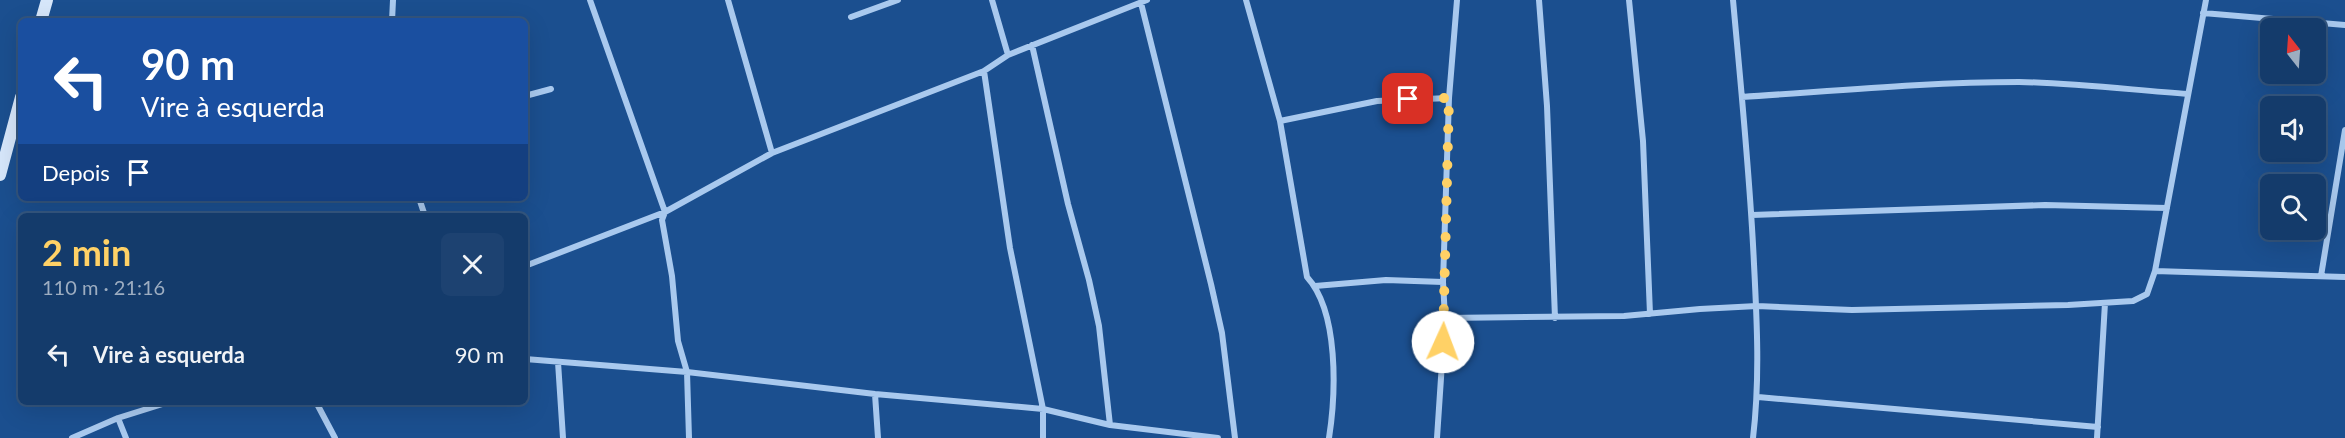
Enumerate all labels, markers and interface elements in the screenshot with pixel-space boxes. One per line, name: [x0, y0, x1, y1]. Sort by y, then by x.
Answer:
north arrow: [2260, 18, 2326, 84]
map controls: [2260, 18, 2326, 240]
text: 90 m: [141, 39, 235, 89]
icon: left: [42, 42, 120, 120]
pin: [1382, 73, 1433, 124]
icon: arrive: [1391, 82, 1424, 115]
text: Vire à esquerda: [141, 90, 325, 123]
button: sound: [2260, 96, 2326, 162]
icon: arrive: [122, 156, 155, 189]
text: Depois: [42, 159, 110, 186]
button: search: [2260, 174, 2326, 240]
text: 2 min: [42, 230, 131, 274]
button: close: [441, 233, 504, 296]
text: 110 m · 21:16: [42, 275, 165, 299]
position arrow: [1411, 310, 1475, 374]
icon: left: [42, 338, 75, 371]
text: Vire à esquerda: [93, 341, 245, 368]
text: 90 m: [455, 341, 504, 368]

